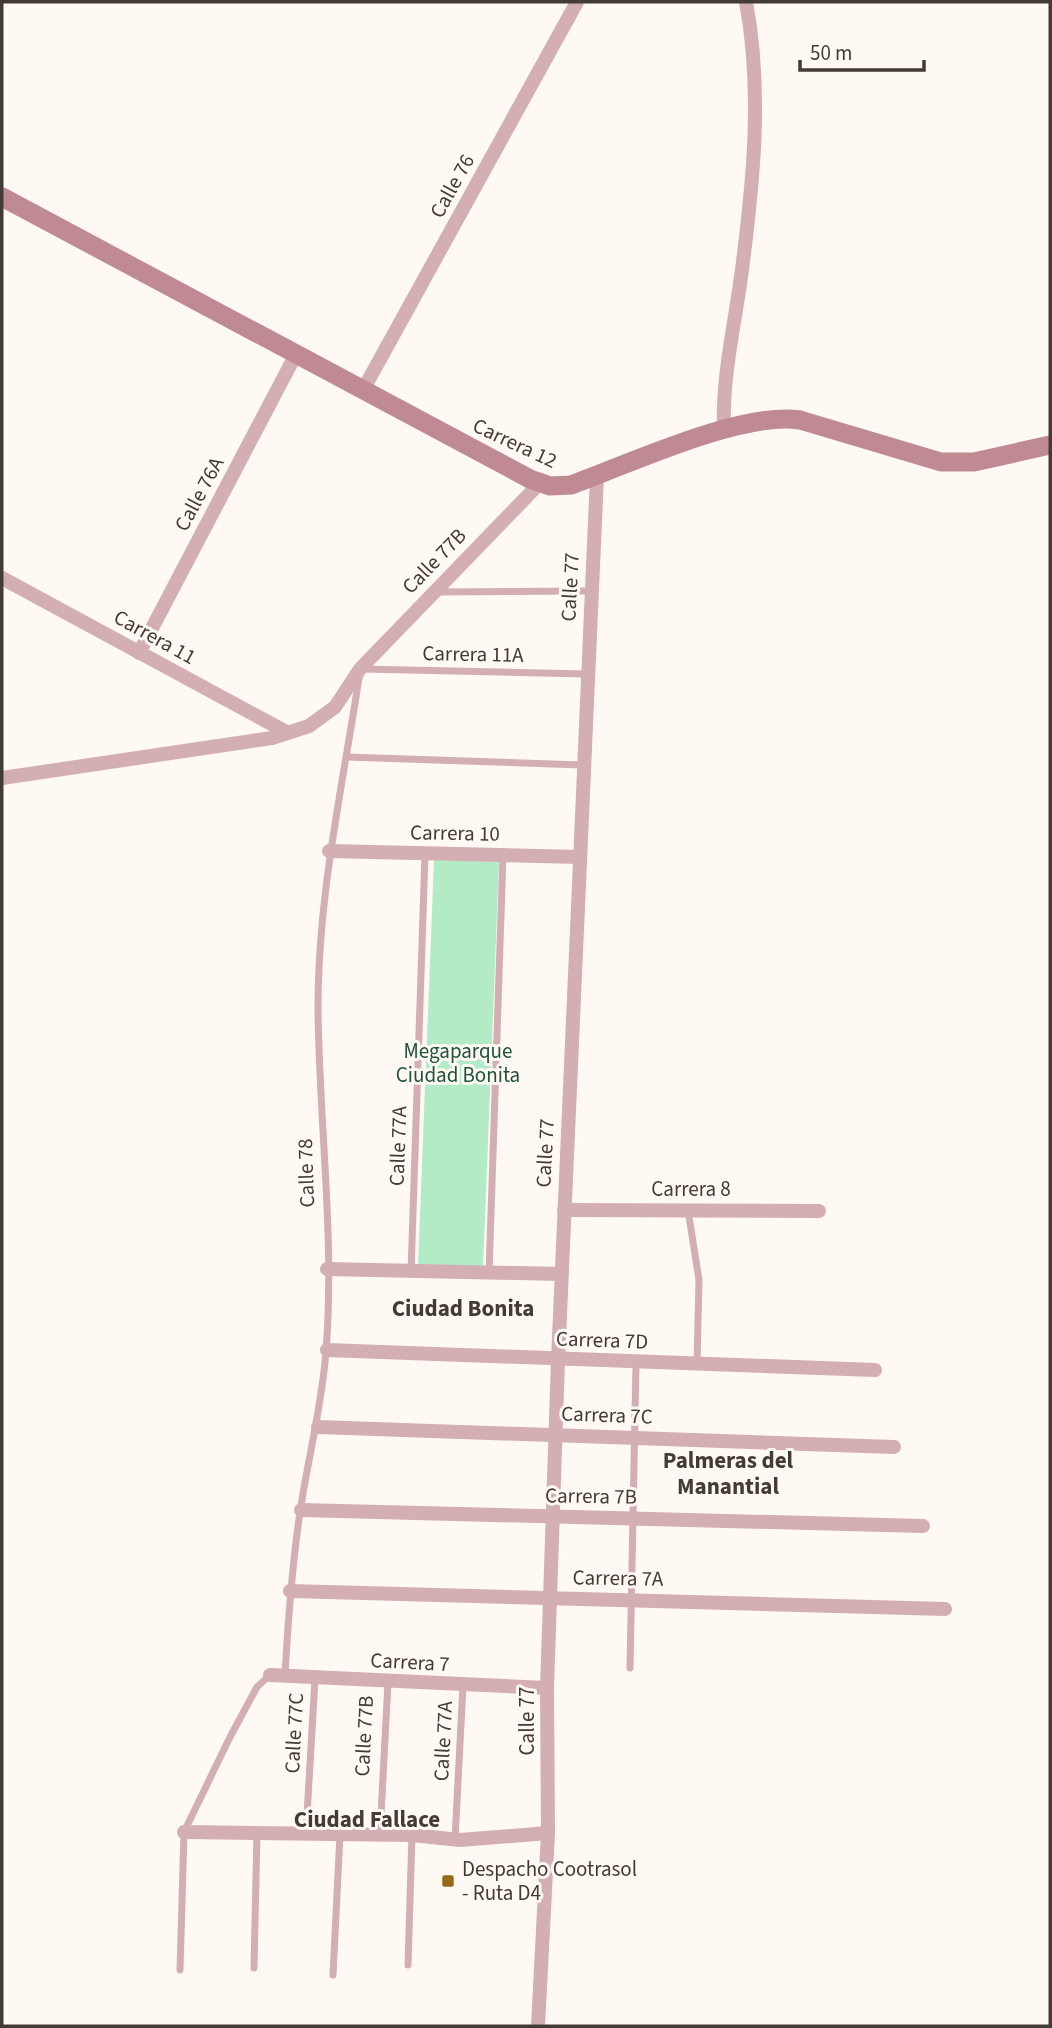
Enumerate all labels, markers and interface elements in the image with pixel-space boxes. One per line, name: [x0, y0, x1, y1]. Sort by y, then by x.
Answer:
scale bar: [800, 28, 924, 72]
text: 50 m: [810, 38, 852, 68]
street label: Calle 76: [422, 149, 482, 223]
street label: Carrera 12: [468, 410, 562, 476]
street label: Calle 76A: [167, 451, 231, 536]
street label: Calle 77B: [395, 521, 473, 601]
street label: Calle 77: [553, 552, 587, 622]
street label: Carrera 11: [108, 602, 202, 672]
street label: Carrera 11A: [422, 638, 524, 670]
street label: Carrera 10: [410, 817, 500, 849]
park label: Megaparque Ciudad Bonita: [396, 1036, 520, 1090]
street label: Calle 77A: [382, 1105, 414, 1187]
street label: Calle 77: [528, 1118, 562, 1188]
street label: Calle 78: [290, 1138, 322, 1208]
street label: Carrera 8: [651, 1174, 731, 1204]
district label: Ciudad Bonita: [392, 1292, 534, 1325]
street label: Carrera 7D: [555, 1323, 649, 1357]
street label: Carrera 7C: [561, 1398, 653, 1432]
district label: Palmeras del Manantial: [663, 1444, 794, 1503]
street label: Carrera 7B: [545, 1480, 637, 1512]
street label: Carrera 7A: [572, 1562, 664, 1594]
street label: Carrera 7: [370, 1645, 450, 1679]
street label: Calle 77: [512, 1687, 542, 1755]
street label: Calle 77C: [277, 1692, 311, 1774]
street label: Calle 77B: [347, 1695, 381, 1777]
street label: Calle 77A: [426, 1700, 460, 1782]
district label: Ciudad Fallace: [294, 1803, 440, 1836]
place label: Despacho Cootrasol - Ruta D4: [462, 1854, 637, 1908]
marker: Despacho Cootrasol - Ruta D4: [440, 1873, 456, 1889]

